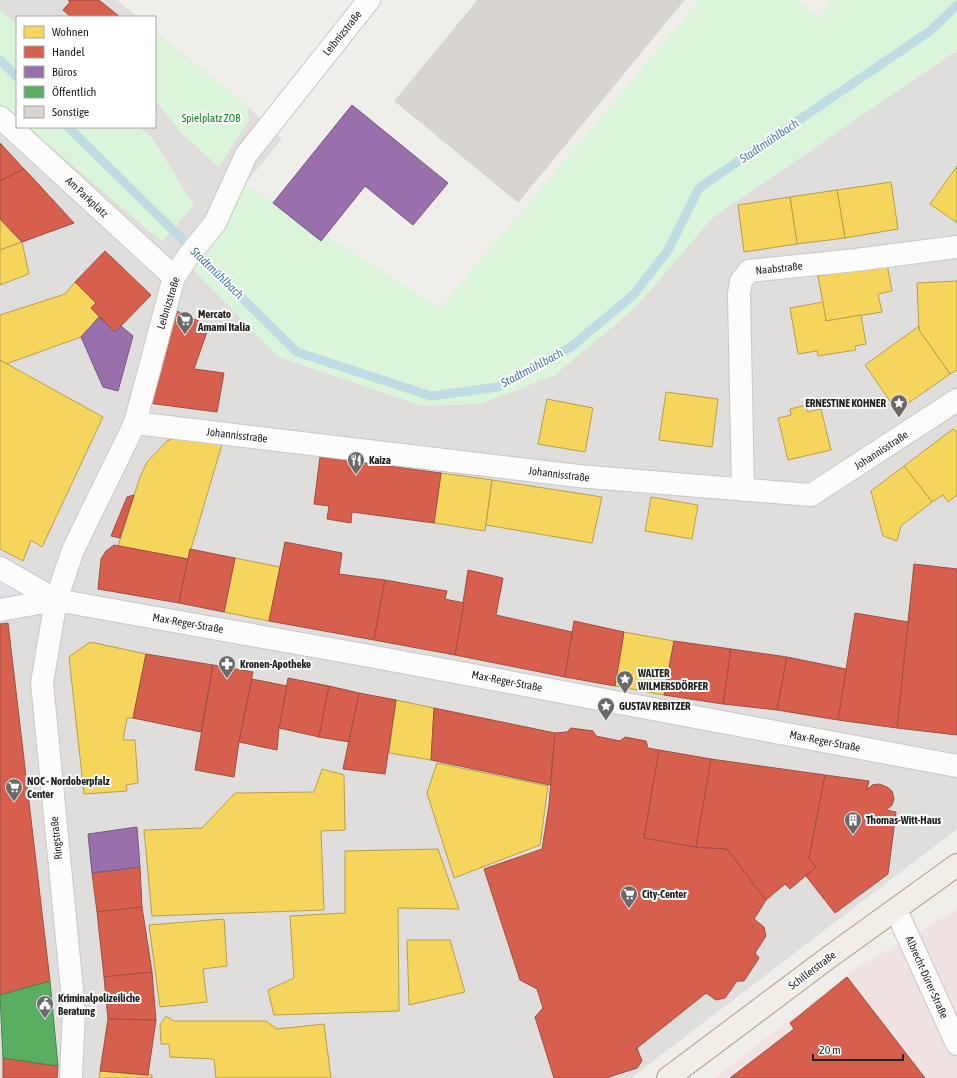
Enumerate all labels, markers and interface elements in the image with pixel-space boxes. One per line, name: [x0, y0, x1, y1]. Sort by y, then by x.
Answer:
street label: Leibnizstraße: [320, 8, 364, 58]
legend: [16, 16, 156, 128]
text: Wohnen: [52, 25, 89, 39]
text: Handel: [52, 45, 86, 59]
text: Büros: [52, 65, 77, 79]
text: Öffentlich: [52, 85, 96, 99]
text: Sonstige: [52, 105, 89, 119]
park label: Spielplatz ZOB: [182, 112, 241, 124]
water label: Stadtmühlbach: [736, 116, 801, 166]
street label: Am Parkplatz: [63, 174, 111, 220]
water label: Stadtmühlbach: [187, 244, 246, 302]
street label: Naabstraße: [755, 260, 803, 276]
street label: Leibnizstraße: [154, 275, 182, 331]
place label: Mercato Amami Italia: [197, 308, 250, 333]
supermarket icon: Mercato Amami Italia: [175, 310, 195, 335]
water label: Stadtmühlbach: [498, 346, 565, 391]
place icon: ERNESTINE KOHNER: [889, 393, 909, 418]
place label: ERNESTINE KOHNER: [805, 397, 886, 409]
street label: Johannisstraße: [206, 425, 268, 445]
street label: Johannisstraße: [852, 428, 910, 472]
restaurant icon: Kaiza: [346, 450, 366, 475]
place label: Kaiza: [369, 454, 391, 466]
street label: Johannisstraße: [528, 464, 590, 484]
street label: Max-Reger-Straße: [152, 611, 224, 635]
pharmacy icon: Kronen-Apotheke: [217, 654, 237, 679]
place label: Kronen-Apotheke: [240, 658, 311, 670]
place label: WALTER WILMERSDÖRFER: [637, 667, 708, 692]
street label: Max-Reger-Straße: [471, 668, 543, 694]
place icon: WALTER WILMERSDÖRFER: [615, 669, 635, 694]
place icon: GUSTAV REBITZER: [596, 696, 616, 721]
place label: GUSTAV REBITZER: [619, 700, 691, 712]
street label: Max-Reger-Straße: [789, 728, 861, 754]
place label: NOC - Nordoberpfalz Center: [27, 775, 110, 800]
supermarket icon: NOC - Nordoberpfalz Center: [4, 777, 24, 802]
building icon: Thomas-Witt-Haus: [843, 810, 863, 835]
place label: Thomas-Witt-Haus: [866, 814, 941, 826]
street label: Ringstraße: [48, 816, 64, 860]
supermarket icon: City-Center: [619, 884, 639, 909]
place label: City-Center: [642, 888, 687, 900]
street label: Albrecht-Dürer-Straße: [903, 934, 951, 1020]
street label: Schillerstraße: [786, 948, 838, 992]
place label: Kriminalpolizeiliche Beratung: [58, 992, 140, 1017]
public building icon: Kriminalpolizeiliche Beratung: [35, 994, 55, 1019]
scale bar: [813, 1036, 903, 1062]
text: 20 m: [819, 1043, 841, 1057]

